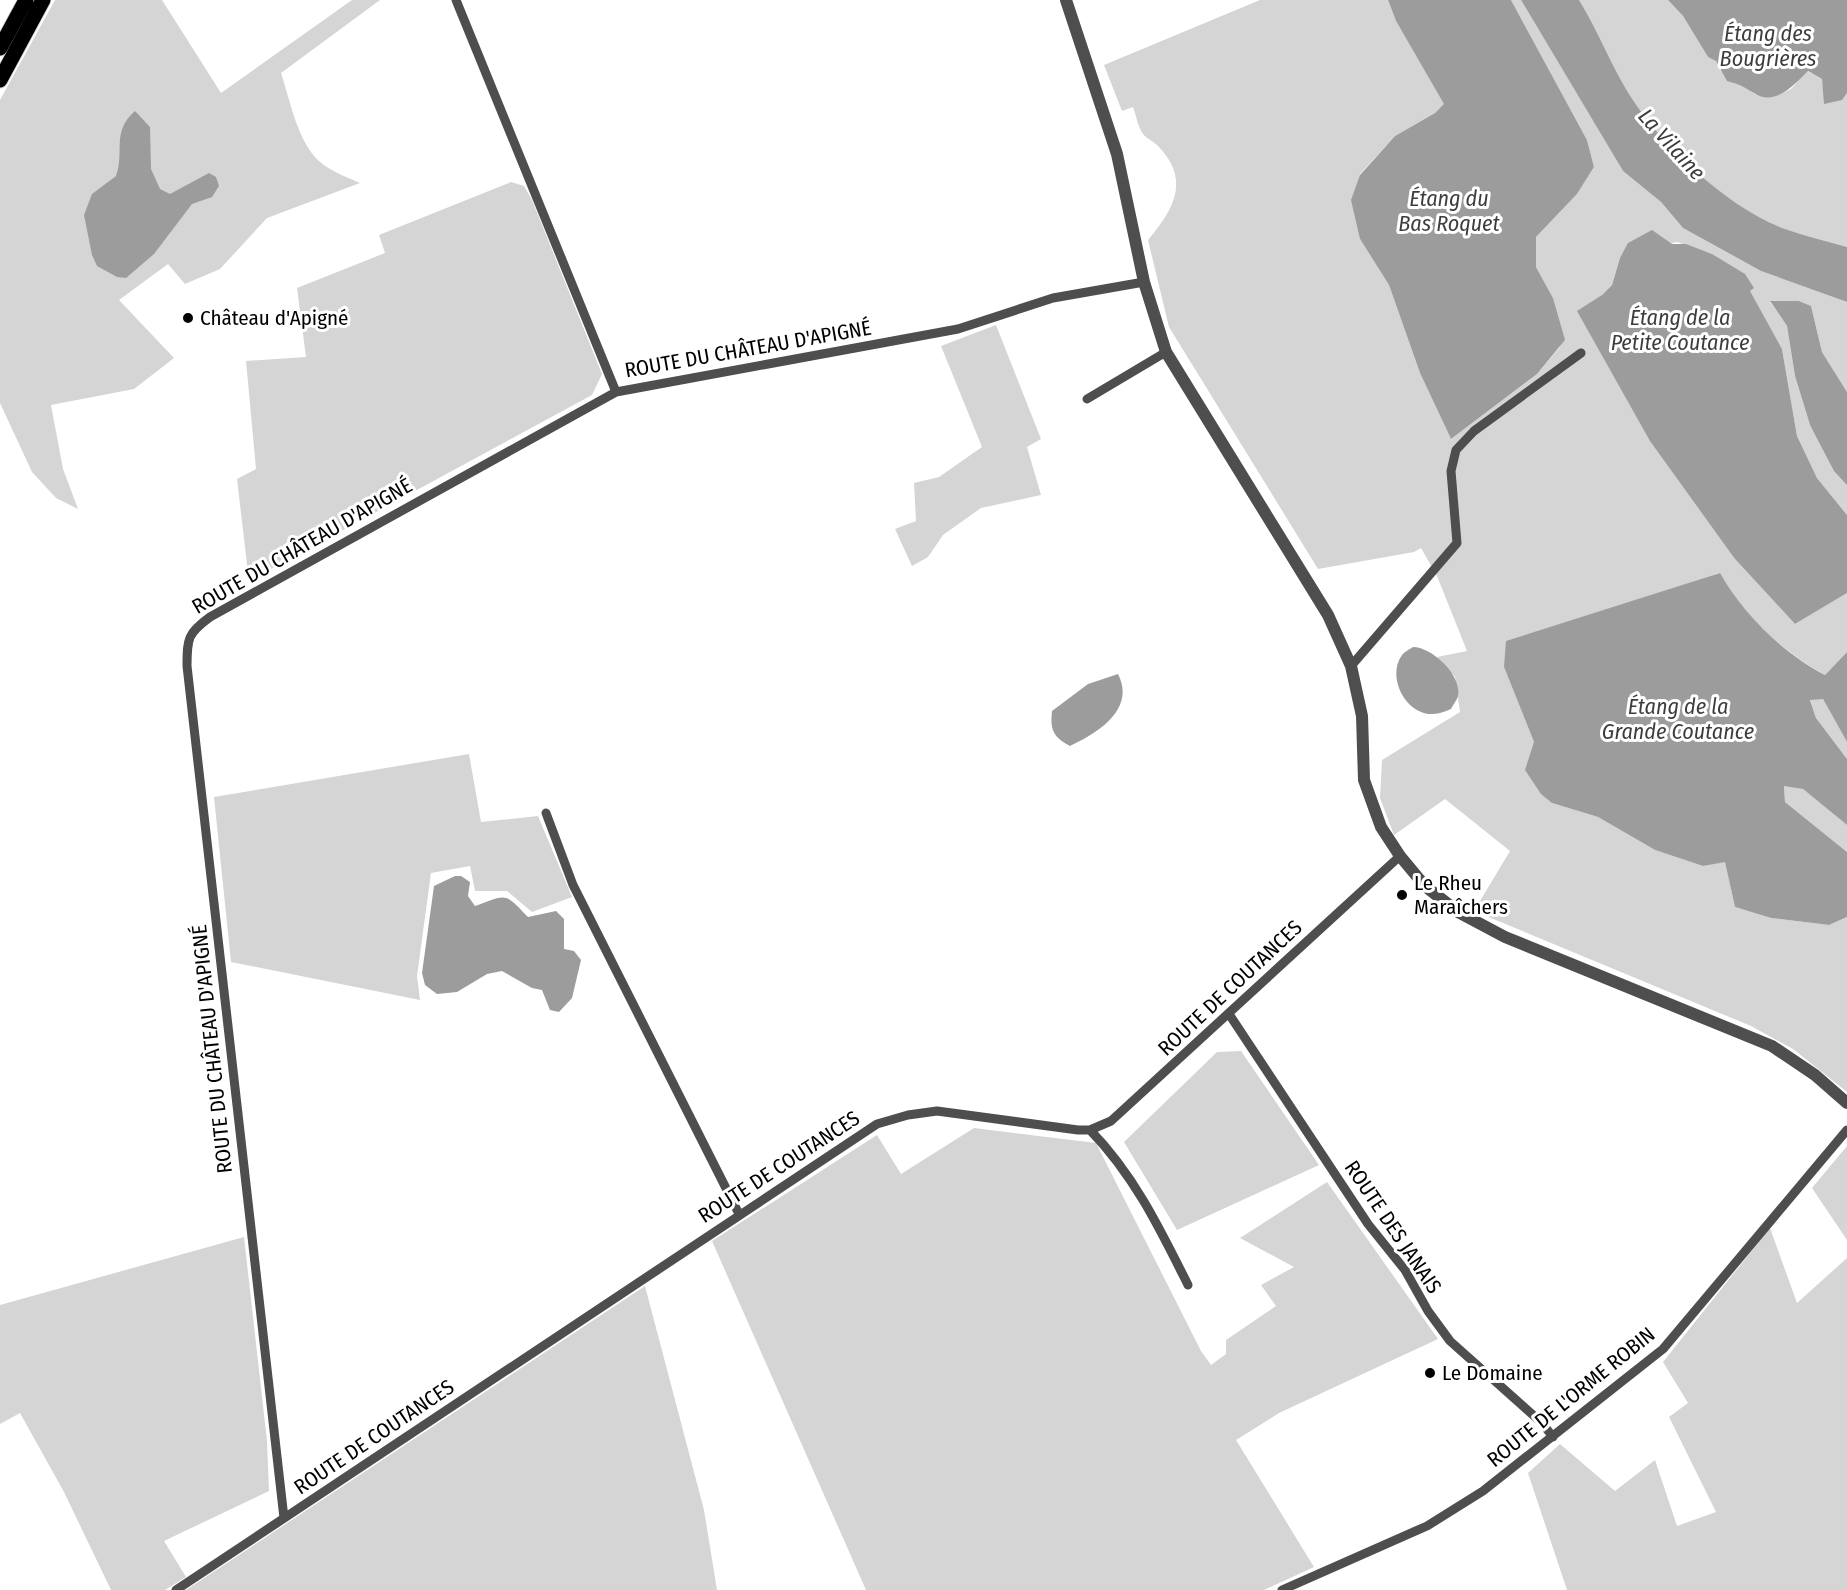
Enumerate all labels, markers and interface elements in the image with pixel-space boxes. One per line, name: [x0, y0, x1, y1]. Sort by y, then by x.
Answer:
water label: Étang des Bougrières: [1720, 20, 1816, 72]
water label: La Vilaine: [1633, 103, 1711, 186]
water label: Étang du Bas Roquet: [1398, 185, 1501, 237]
water label: Étang de la Petite Coutance: [1611, 304, 1749, 356]
place label: Château d'Apigné: [200, 305, 348, 331]
marker: Château d'Apigné: [181, 311, 195, 325]
street label: ROUTE DU CHÂTEAU D'APIGNÉ: [623, 314, 873, 383]
street label: ROUTE DU CHÂTEAU D'APIGNÉ: [187, 472, 417, 620]
water label: Étang de la Grande Coutance: [1602, 693, 1754, 745]
place label: Le Rheu Maraîchers: [1414, 870, 1508, 920]
marker: Le Rheu Maraîchers: [1395, 888, 1409, 902]
street label: ROUTE DE COUTANCES: [1153, 915, 1307, 1061]
street label: ROUTE DU CHÂTEAU D'APIGNÉ: [186, 923, 238, 1175]
street label: ROUTE DE COUTANCES: [693, 1105, 865, 1229]
street label: ROUTE DES JANAIS: [1339, 1155, 1447, 1299]
street label: ROUTE DE L'ORME ROBIN: [1482, 1321, 1660, 1473]
place label: Le Domaine: [1442, 1360, 1543, 1386]
marker: Le Domaine: [1423, 1366, 1437, 1380]
street label: ROUTE DE COUTANCES: [289, 1374, 459, 1500]

